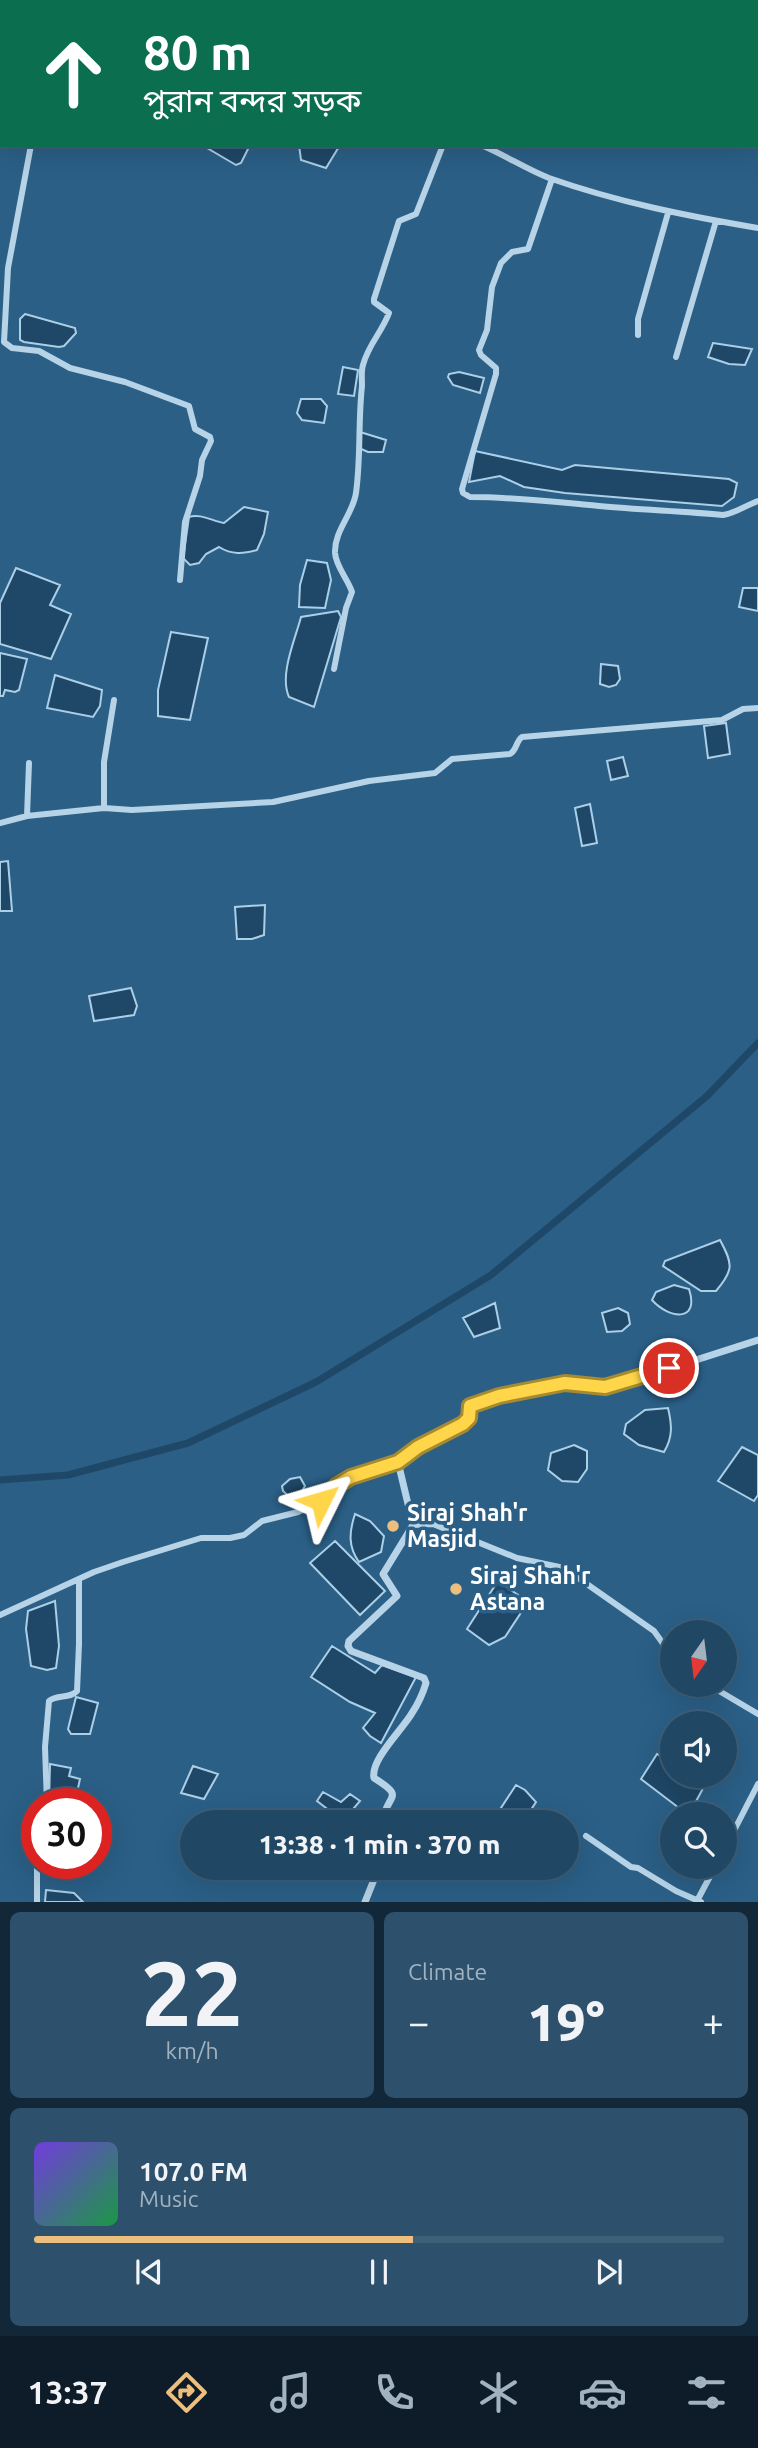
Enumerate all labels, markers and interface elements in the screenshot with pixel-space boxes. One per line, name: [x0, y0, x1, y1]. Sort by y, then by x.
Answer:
text: 80 m: [143, 24, 252, 79]
icon: ahead: [28, 28, 119, 119]
text: পুরান বন্দর সড়ক: [143, 82, 361, 118]
pin: [639, 1338, 699, 1398]
icon: arrive: [650, 1349, 688, 1387]
position arrow: [284, 1464, 358, 1538]
place label: Siraj Shah'r Masjid: [407, 1500, 528, 1551]
marker: Siraj Shah'r Masjid: [385, 1518, 401, 1534]
place label: Siraj Shah'r Astana: [470, 1563, 591, 1614]
marker: Siraj Shah'r Astana: [448, 1581, 464, 1597]
north arrow: [660, 1620, 737, 1698]
map controls: [660, 1620, 737, 1879]
button: sound: [660, 1711, 737, 1788]
speed limit sign: 30: [21, 1788, 112, 1879]
button: search: [660, 1802, 737, 1879]
text: 13:38 · 1 min · 370 m: [259, 1830, 500, 1859]
text: 22: [141, 1941, 243, 2043]
text: Climate: [408, 1959, 487, 1984]
text: 19°: [527, 1993, 605, 2051]
text: −: [408, 2001, 429, 2043]
text: +: [703, 2001, 724, 2043]
text: km/h: [165, 2038, 219, 2063]
text: 107.0 FM: [139, 2157, 248, 2186]
text: Music: [139, 2186, 198, 2211]
icon: previous: [130, 2253, 168, 2291]
icon: pause: [360, 2253, 398, 2291]
icon: next: [590, 2253, 628, 2291]
icon: directions: [162, 2368, 211, 2417]
icon: music: [266, 2368, 315, 2417]
icon: phone: [370, 2368, 419, 2417]
icon: climate: [474, 2368, 523, 2417]
icon: car: [578, 2368, 627, 2417]
icon: filters: [682, 2368, 731, 2417]
text: 13:37: [27, 2374, 108, 2410]

